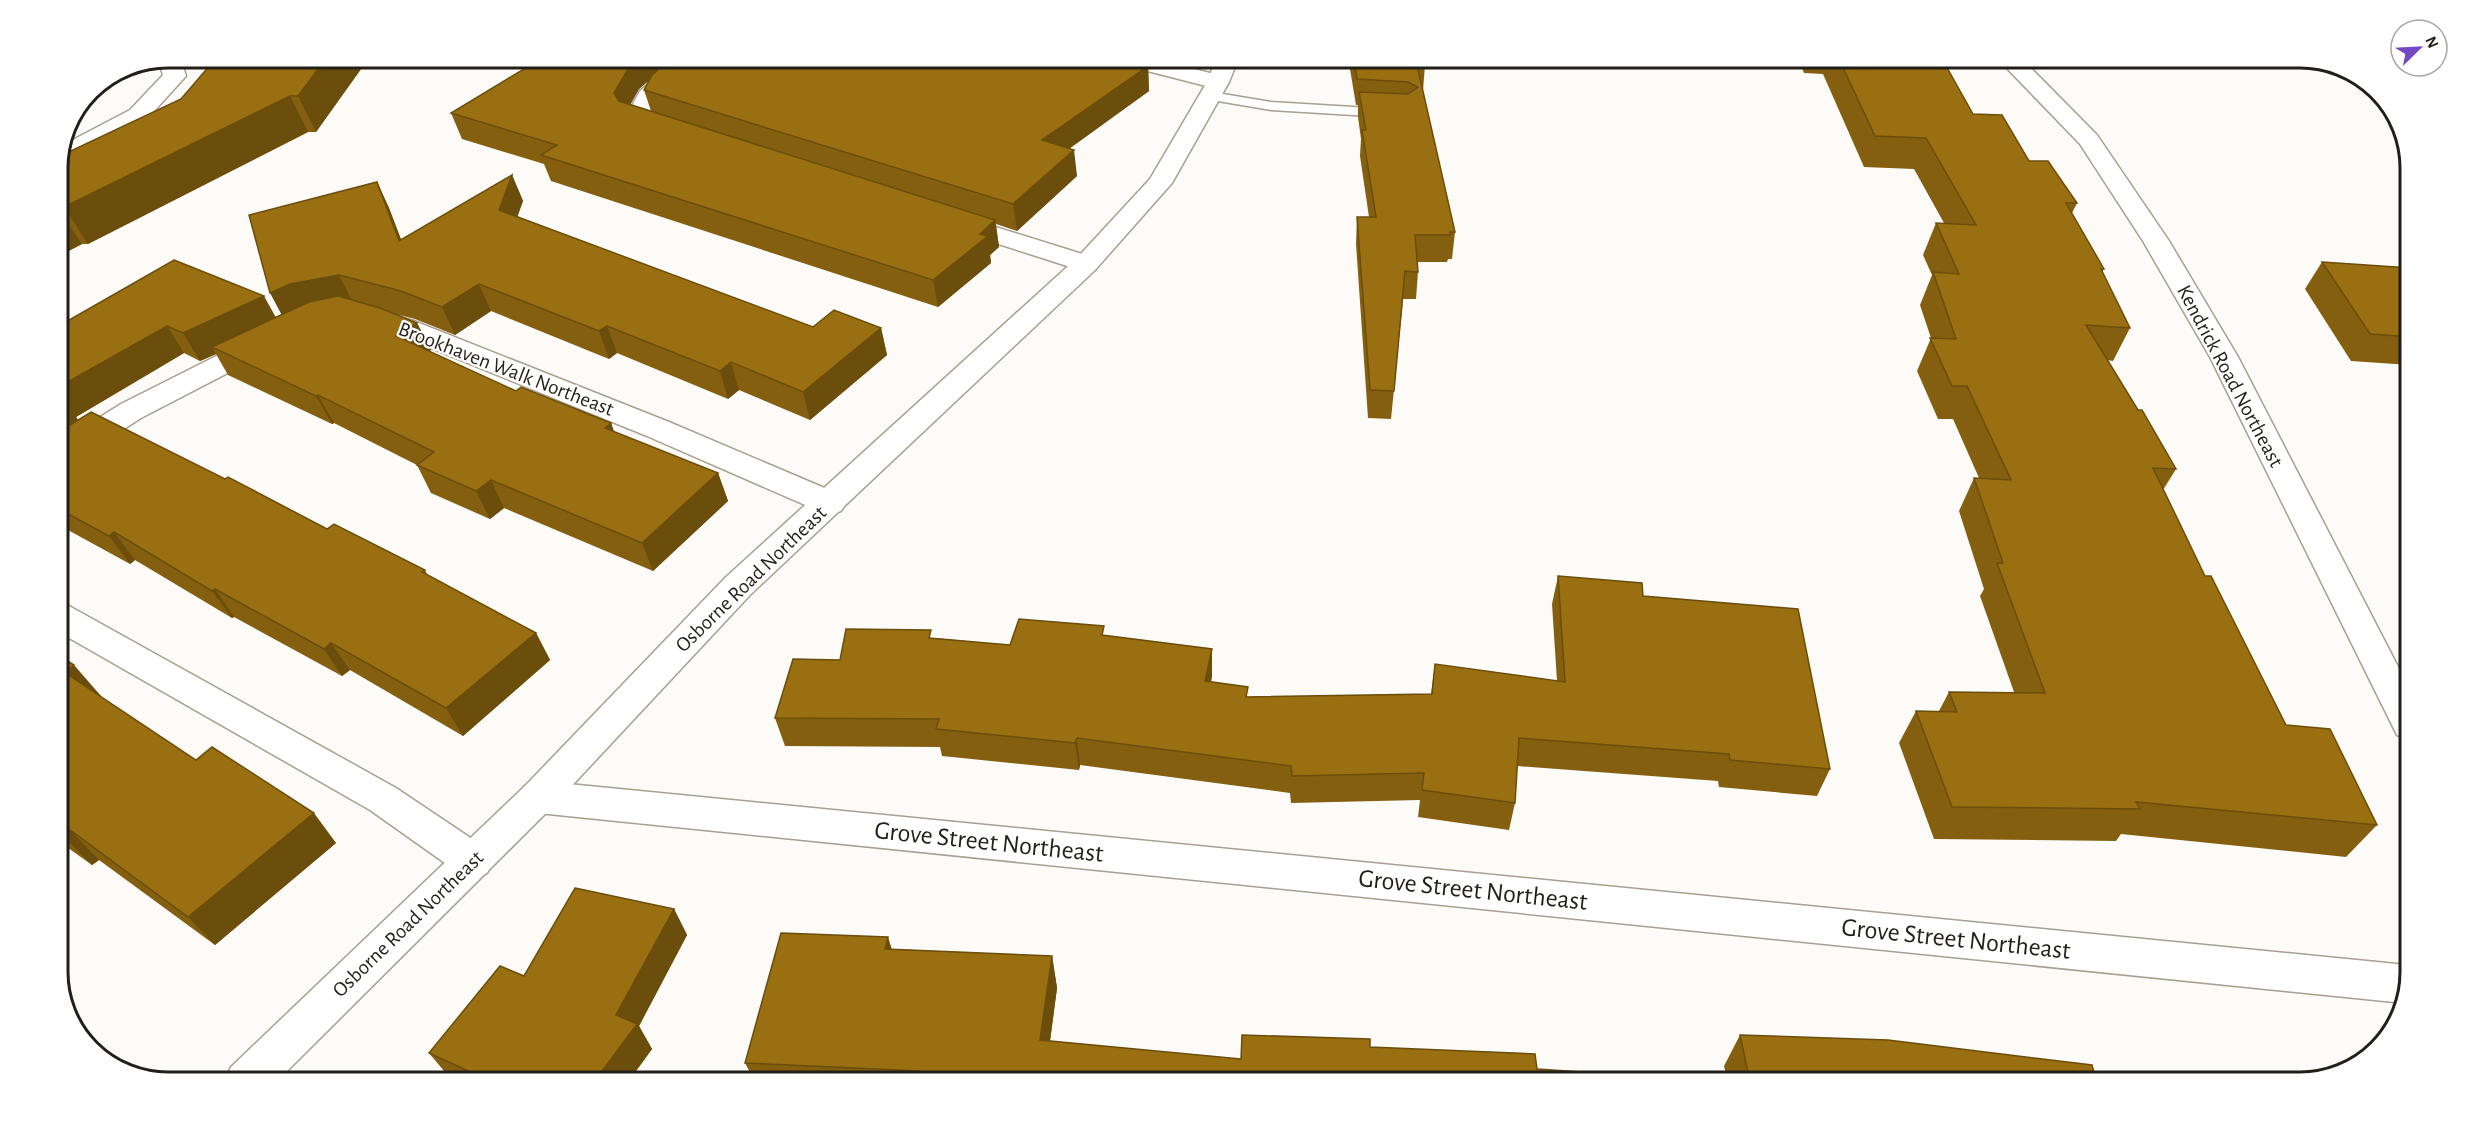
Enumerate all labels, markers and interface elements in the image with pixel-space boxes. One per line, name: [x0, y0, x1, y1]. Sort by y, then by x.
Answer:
north arrow: [2389, 18, 2449, 78]
text: N: [2422, 34, 2441, 51]
street label: Kendrick Road Northeast: [2173, 281, 2287, 471]
street label: Brookhaven Walk Northeast: [395, 318, 617, 420]
street label: Osborne Road Northeast: [672, 502, 831, 656]
street label: Grove Street Northeast: [873, 817, 1105, 867]
street label: Osborne Road Northeast: [329, 847, 488, 1001]
street label: Grove Street Northeast: [1357, 865, 1589, 915]
street label: Grove Street Northeast: [1840, 914, 2072, 964]

